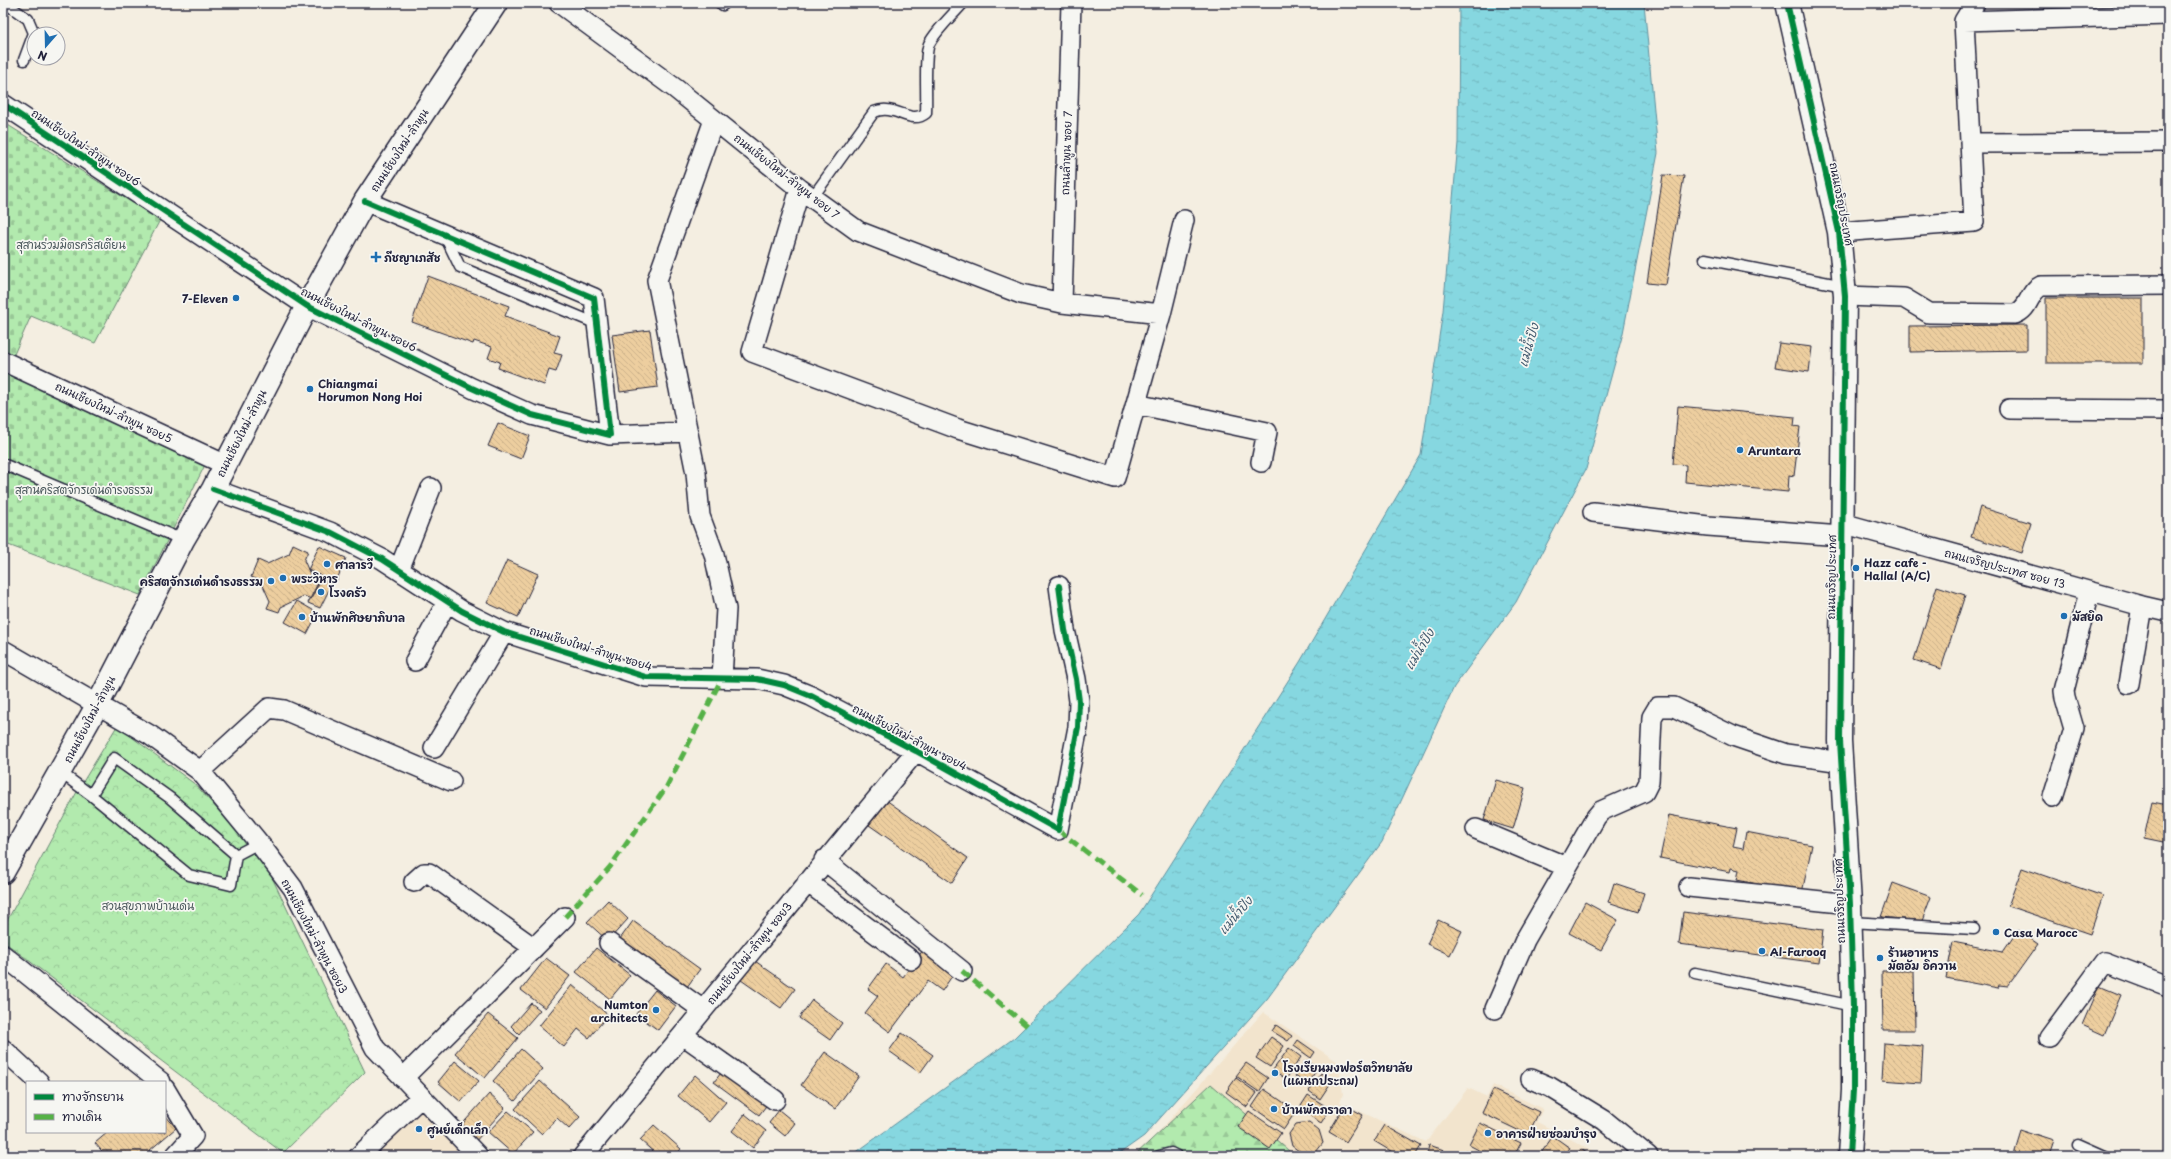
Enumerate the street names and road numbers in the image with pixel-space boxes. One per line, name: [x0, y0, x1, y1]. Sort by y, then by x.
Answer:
street label: ถนนเชียงใหม่-ลำพูน ซอย6: [28, 104, 144, 191]
street label: ถนนเชียงใหม่-ลำพูน: [366, 104, 434, 196]
street label: ถนนลำพูน ซอย 7: [1056, 111, 1077, 195]
street label: ถนนเชียงใหม่-ลำพูน ซอย 7: [730, 129, 844, 224]
street label: ถนนเจริญประเทศ: [1826, 161, 1859, 249]
street label: ถนนเชียงใหม่-ลำพูน ซอย6: [298, 282, 420, 357]
street label: ถนนเชียงใหม่-ลำพูน ซอย5: [52, 377, 175, 448]
street label: ถนนเชียงใหม่-ลำพูน: [212, 386, 272, 480]
street label: ถนนเจริญประเทศ: [1822, 533, 1840, 619]
street label: ถนนเจริญประเทศ ซอย 13: [1943, 544, 2067, 592]
street label: ถนนเชียงใหม่-ลำพูน ซอย4: [527, 621, 655, 676]
street label: ถนนเชียงใหม่-ลำพูน: [59, 672, 120, 766]
street label: ถนนเชียงใหม่-ลำพูน ซอย4: [849, 700, 970, 775]
street label: ถนนเจริญประเทศ: [1829, 857, 1849, 944]
street label: ถนนเชียงใหม่-ลำพูน ซอย3: [277, 876, 352, 997]
street label: ถนนเชียงใหม่-ลำพูน ซอย3: [702, 898, 797, 1009]

